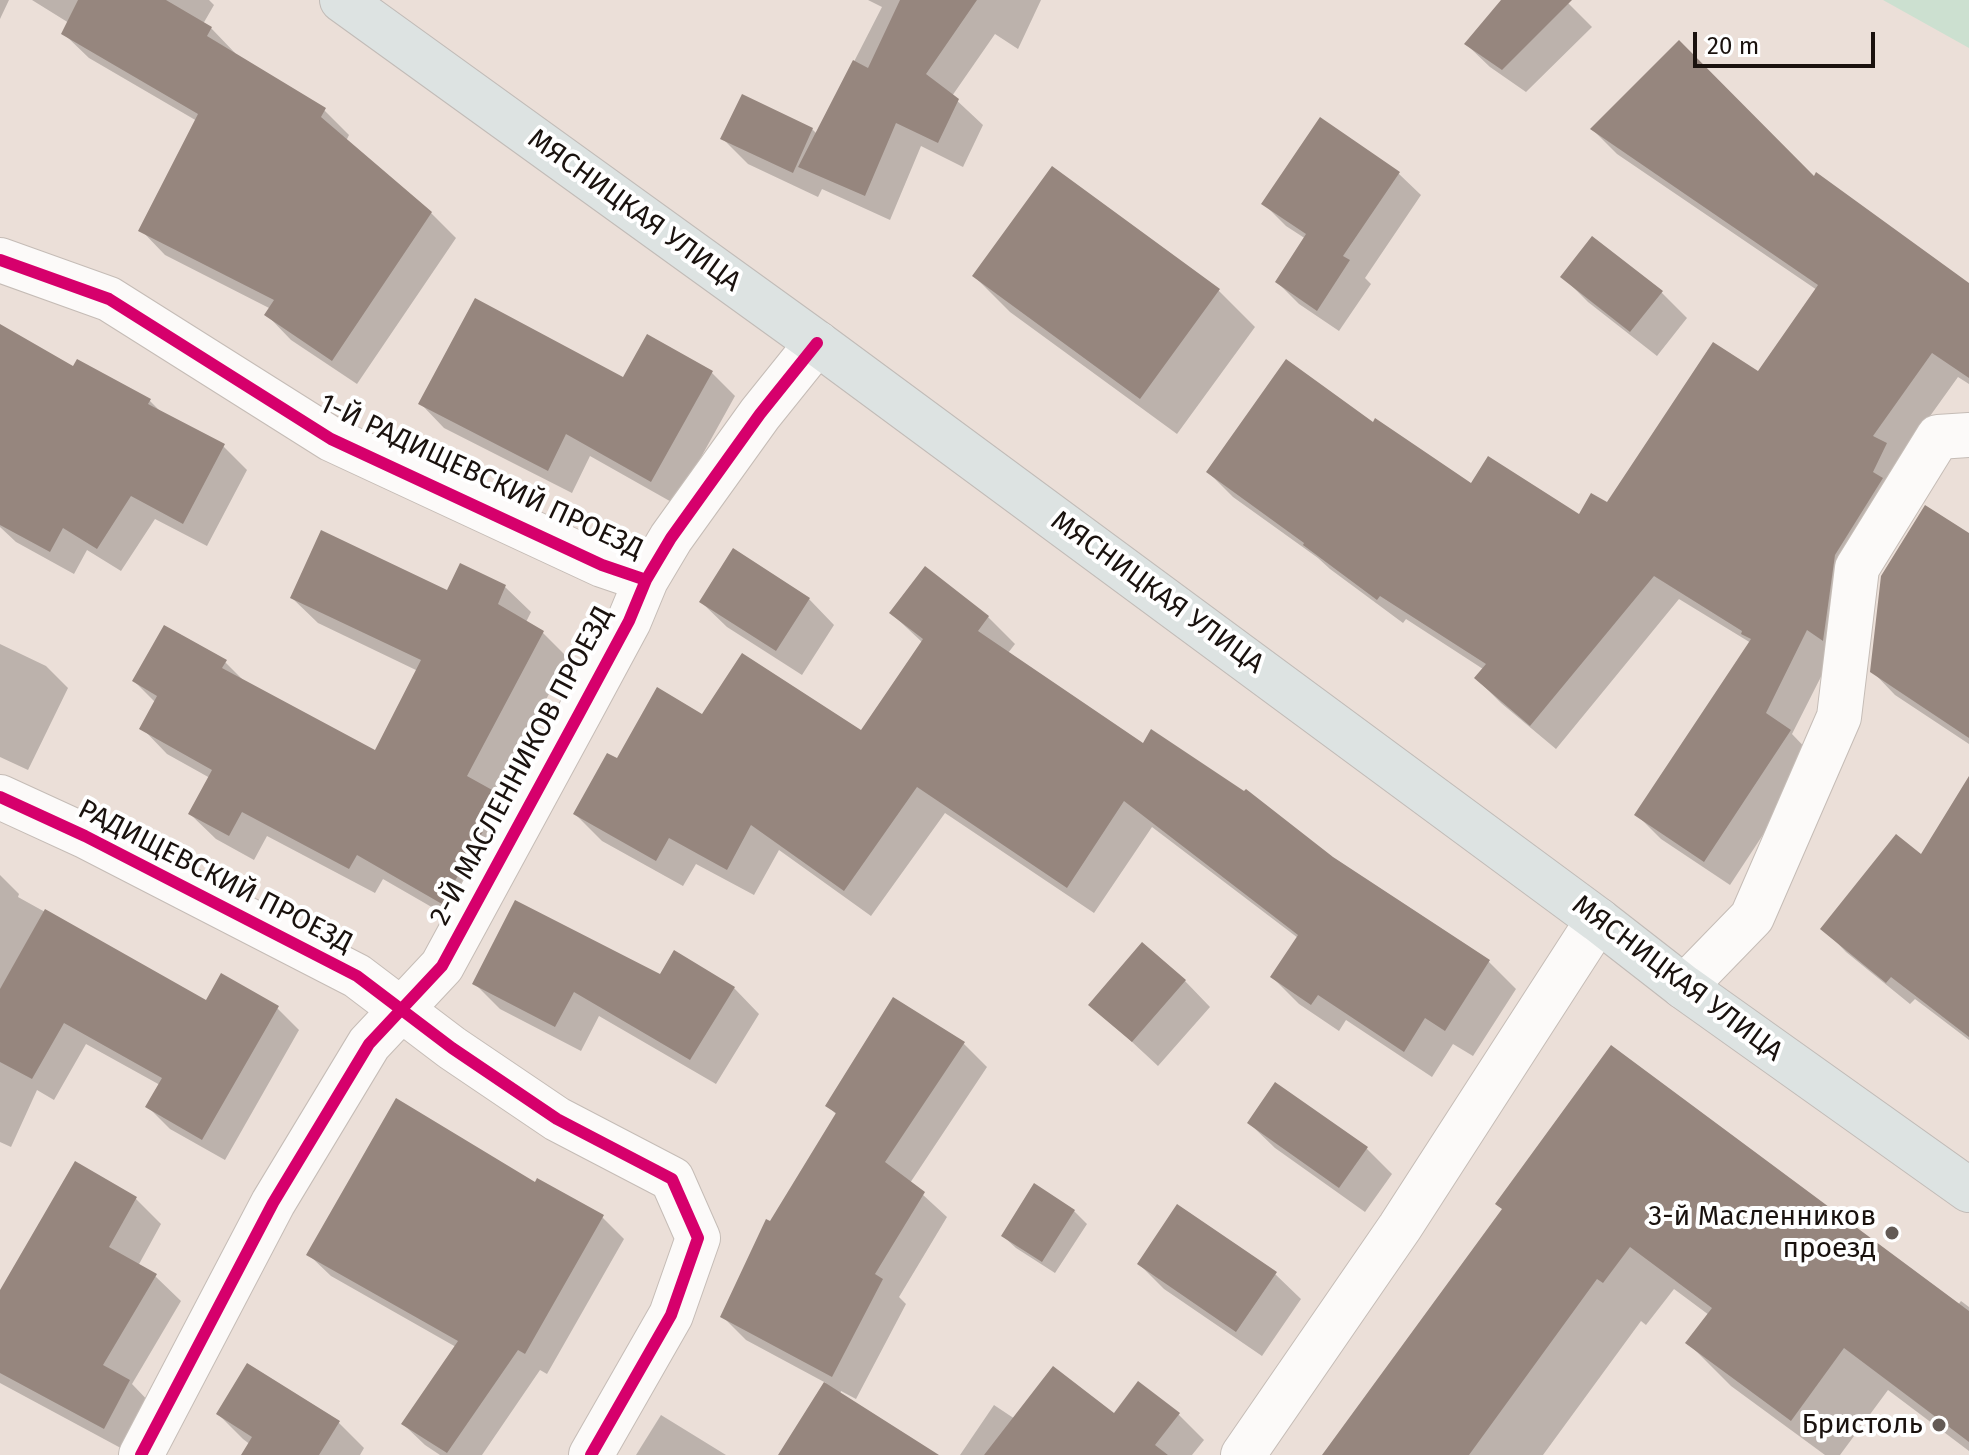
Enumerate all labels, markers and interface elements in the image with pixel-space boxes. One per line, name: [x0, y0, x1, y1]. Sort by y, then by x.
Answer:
scale bar: [1697, 16, 1879, 66]
text: 20 m: [1707, 32, 1759, 60]
street label: МЯСНИЦКАЯ УЛИЦА: [521, 123, 747, 299]
street label: 1-Й РАДИЩЕВСКИЙ ПРОЕЗД: [314, 387, 648, 567]
street label: МЯСНИЦКАЯ УЛИЦА: [1044, 505, 1270, 681]
street label: 2-Й МАСЛЕННИКОВ ПРОЕЗД: [424, 601, 620, 931]
street label: РАДИЩЕВСКИЙ ПРОЕЗД: [72, 793, 358, 961]
street label: МЯСНИЦКАЯ УЛИЦА: [1565, 889, 1789, 1069]
place label: 3-й Масленников проезд: [1648, 1200, 1876, 1266]
marker: 3-й Масленников проезд: [1883, 1224, 1901, 1242]
place label: Бристоль: [1801, 1408, 1923, 1442]
marker: Бристоль: [1930, 1416, 1948, 1434]

